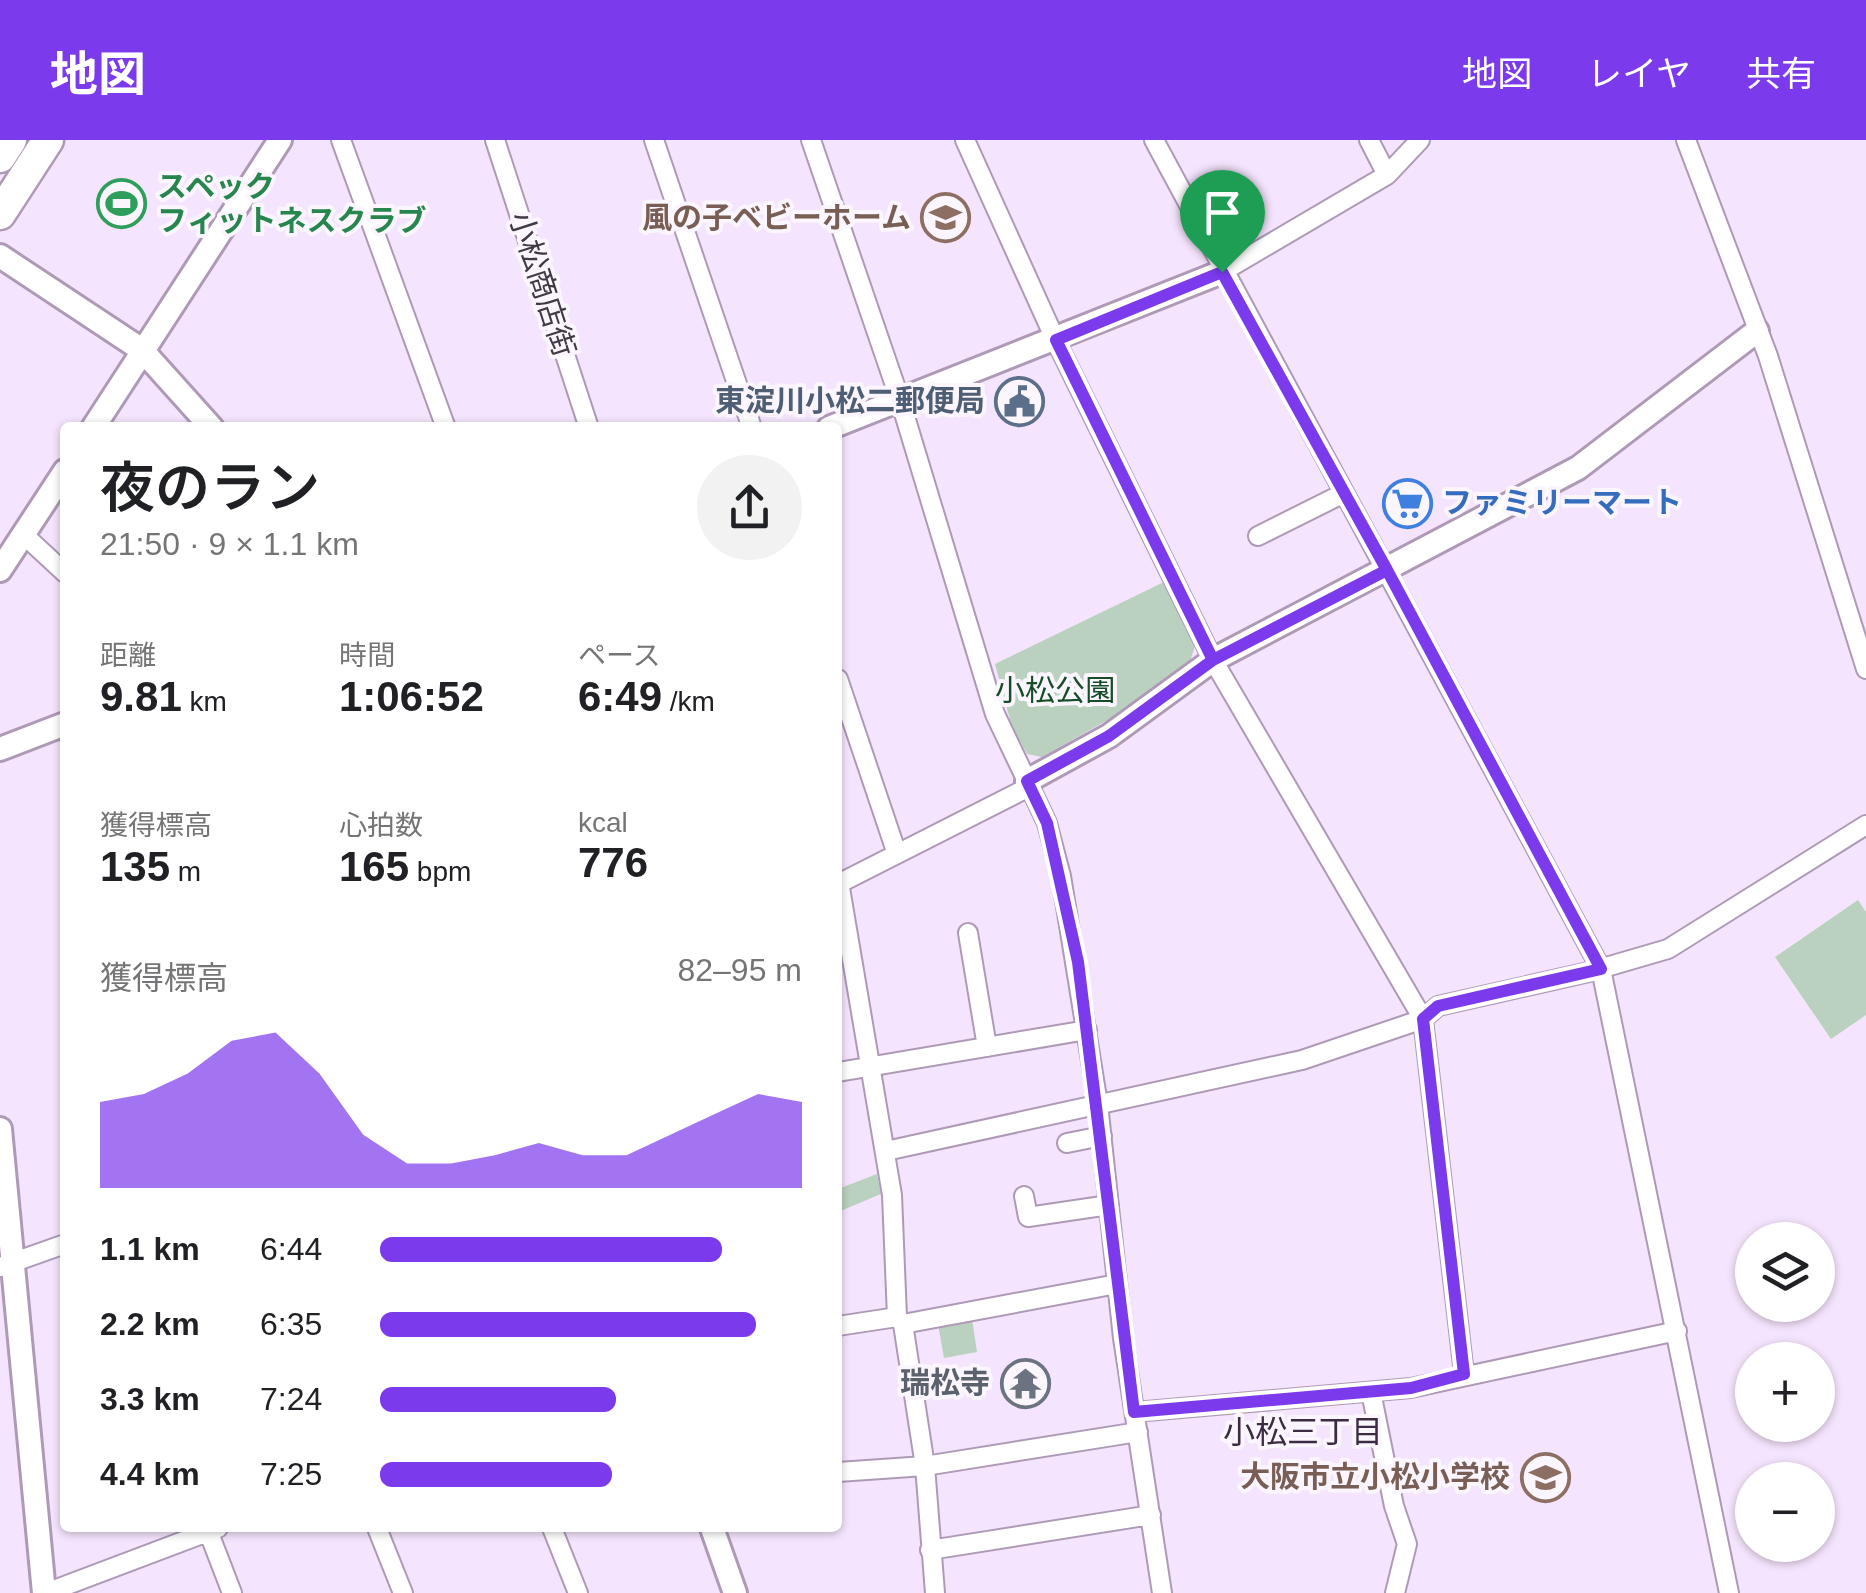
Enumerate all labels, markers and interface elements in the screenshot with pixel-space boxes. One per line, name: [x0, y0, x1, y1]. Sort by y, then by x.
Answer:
text: 地図: [50, 48, 146, 101]
text: 地図: [1462, 54, 1532, 93]
text: レイヤ: [1587, 54, 1691, 93]
text: 共有: [1746, 54, 1816, 93]
place label: スペック フィットネスクラブ: [157, 170, 426, 237]
pin: [1180, 170, 1265, 273]
sports icon: スペック フィットネスクラブ: [96, 178, 148, 230]
icon: arrive: [1195, 185, 1250, 240]
school or university icon: 風の子ベビーホーム: [920, 192, 972, 244]
place label: 風の子ベビーホーム: [642, 201, 911, 234]
street label: 小松商店街: [504, 207, 581, 360]
public building icon: 東淀川小松二郵便局: [994, 375, 1046, 427]
place label: 東淀川小松二郵便局: [715, 384, 985, 417]
button: share: [697, 455, 802, 560]
text: 夜のラン: [100, 457, 320, 519]
supermarket icon: ファミリーマート: [1381, 477, 1433, 529]
place label: ファミリーマート: [1442, 486, 1682, 519]
text: 21:50 · 9 × 1.1 km: [100, 526, 359, 562]
text: 距離: [100, 640, 156, 671]
text: 時間: [339, 640, 395, 671]
text: ペース: [578, 640, 661, 671]
text: 9.81: [100, 673, 182, 720]
text: 1:06:52: [339, 673, 484, 720]
text: 6:49: [578, 673, 662, 720]
park label: 小松公園: [995, 674, 1115, 707]
text: km: [182, 686, 227, 717]
text: /km: [662, 686, 715, 717]
text: kcal: [578, 807, 628, 838]
text: 獲得標高: [100, 810, 212, 841]
text: 心拍数: [339, 810, 423, 841]
text: 776: [578, 839, 648, 886]
text: 135: [100, 843, 170, 890]
text: 165: [339, 843, 409, 890]
text: m: [170, 856, 201, 887]
text: bpm: [409, 856, 471, 887]
text: 82–95 m: [677, 952, 802, 988]
text: 獲得標高: [100, 960, 228, 996]
map controls: [1735, 1222, 1835, 1562]
button: layers: [1735, 1222, 1835, 1322]
text: 1.1 km: [100, 1231, 200, 1267]
text: 6:44: [260, 1231, 322, 1267]
text: 2.2 km: [100, 1306, 200, 1342]
text: 6:35: [260, 1306, 322, 1342]
button: +: [1735, 1342, 1835, 1442]
temple icon: 瑞松寺: [999, 1357, 1051, 1409]
place label: 瑞松寺: [900, 1366, 990, 1399]
text: 3.3 km: [100, 1381, 200, 1417]
text: 7:24: [260, 1381, 322, 1417]
district label: 小松三丁目: [1223, 1414, 1383, 1450]
school or university icon: 大阪市立小松小学校: [1519, 1451, 1571, 1503]
text: 4.4 km: [100, 1456, 200, 1492]
text: 7:25: [260, 1456, 322, 1492]
place label: 大阪市立小松小学校: [1240, 1460, 1510, 1493]
button: −: [1735, 1462, 1835, 1562]

